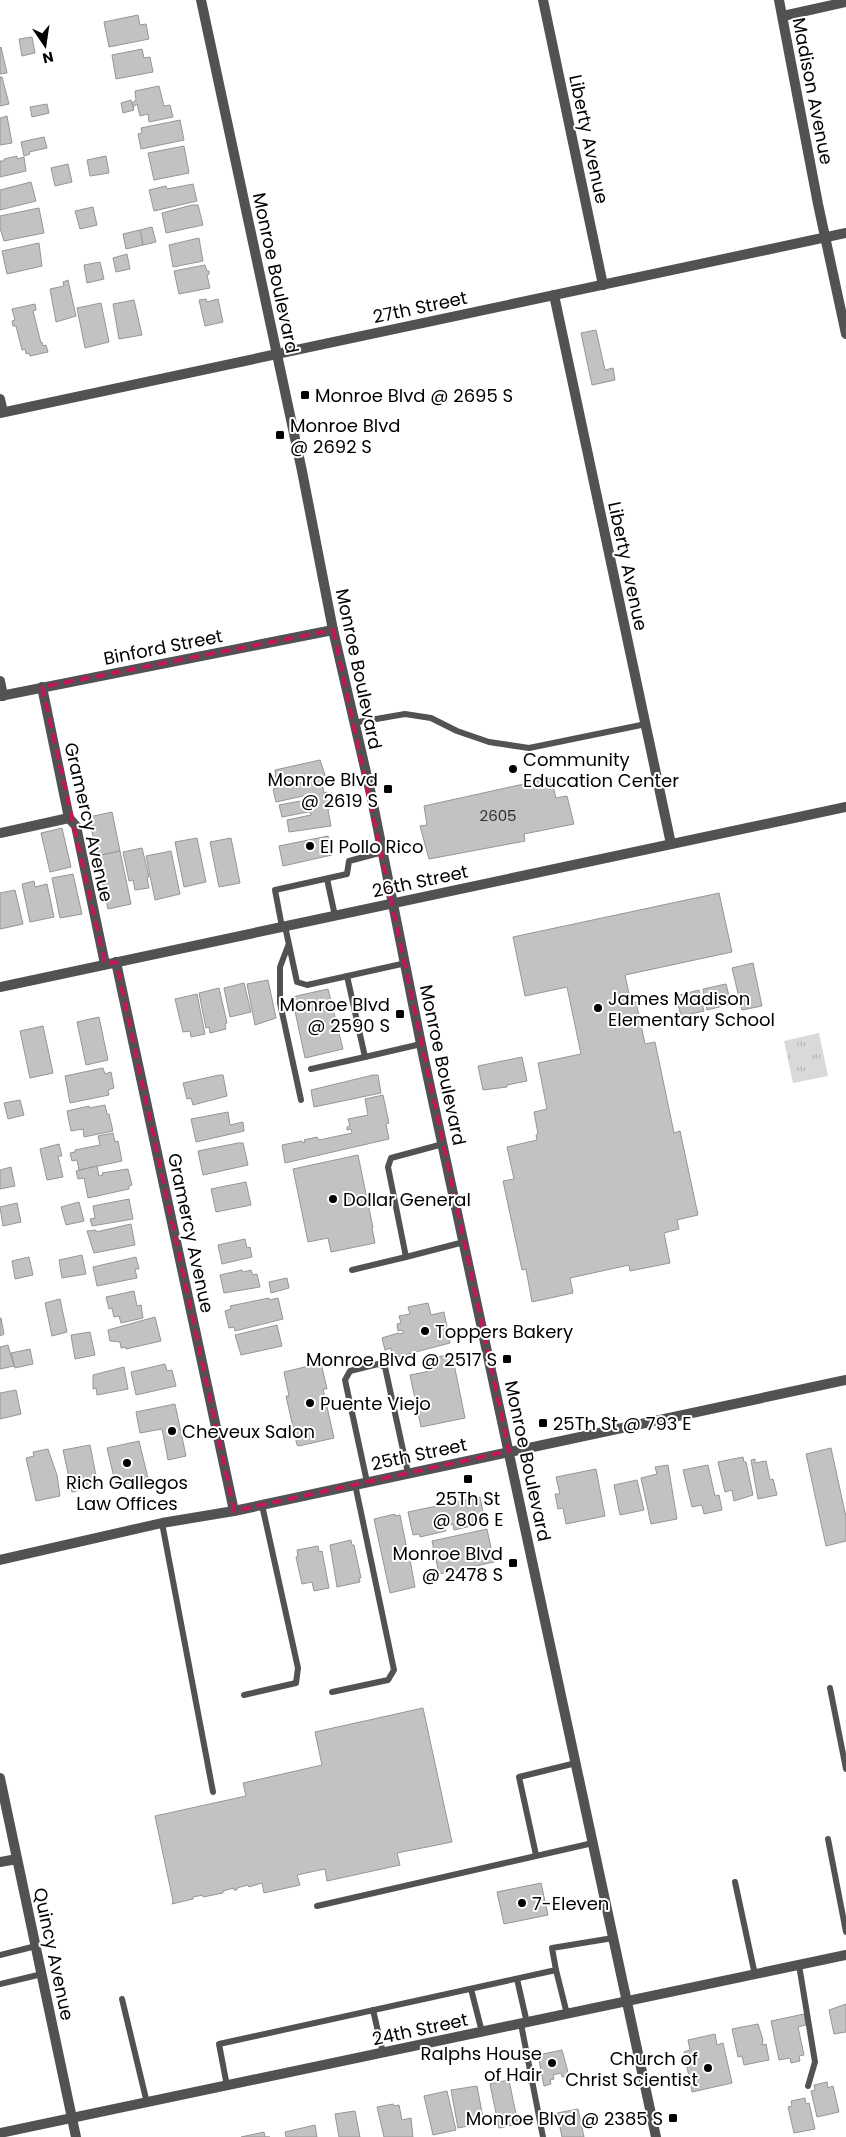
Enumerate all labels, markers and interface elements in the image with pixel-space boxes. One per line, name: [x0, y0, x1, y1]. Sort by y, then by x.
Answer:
street label: Madison Avenue: [787, 15, 839, 167]
north arrow: [20, 20, 70, 70]
text: N: [41, 47, 55, 69]
street label: Liberty Avenue: [563, 72, 615, 206]
street label: Monroe Boulevard: [247, 190, 305, 356]
street label: 27th Street: [371, 285, 469, 329]
place label: Monroe Blvd @ 2695 S: [315, 383, 513, 408]
marker: Monroe Blvd @ 2695 S: [299, 389, 311, 401]
place label: Monroe Blvd @ 2692 S: [290, 413, 400, 459]
marker: Monroe Blvd @ 2692 S: [274, 429, 286, 441]
street label: Liberty Avenue: [602, 499, 654, 633]
street label: Monroe Boulevard: [330, 586, 388, 752]
street label: Binford Street: [101, 623, 225, 671]
street label: Gramercy Avenue: [59, 740, 119, 904]
place label: Community Education Center: [523, 747, 679, 793]
marker: Community Education Center: [507, 763, 519, 775]
place label: Monroe Blvd @ 2619 S: [268, 767, 378, 813]
marker: Monroe Blvd @ 2619 S: [382, 783, 394, 795]
house number: 2605: [480, 805, 517, 826]
place label: El Pollo Rico: [320, 834, 423, 859]
marker: El Pollo Rico: [304, 840, 316, 852]
street label: 26th Street: [370, 859, 470, 903]
street label: Monroe Boulevard: [414, 982, 472, 1148]
place label: James Madison Elementary School: [608, 986, 775, 1032]
place label: Monroe Blvd @ 2590 S: [280, 992, 390, 1038]
marker: James Madison Elementary School: [592, 1002, 604, 1014]
marker: Monroe Blvd @ 2590 S: [394, 1008, 406, 1020]
street label: Gramercy Avenue: [162, 1151, 220, 1315]
place label: Dollar General: [343, 1187, 471, 1212]
marker: Dollar General: [327, 1193, 339, 1205]
place label: Toppers Bakery: [435, 1319, 573, 1344]
marker: Toppers Bakery: [419, 1325, 431, 1337]
place label: Monroe Blvd @ 2517 S: [306, 1347, 497, 1372]
marker: Monroe Blvd @ 2517 S: [501, 1353, 513, 1365]
street label: Monroe Boulevard: [499, 1378, 557, 1544]
place label: Puente Viejo: [320, 1391, 431, 1416]
marker: Puente Viejo: [304, 1397, 316, 1409]
place label: 25Th St @ 793 E: [553, 1411, 692, 1436]
marker: 25Th St @ 793 E: [537, 1417, 549, 1429]
place label: Cheveux Salon: [182, 1419, 315, 1444]
marker: Cheveux Salon: [166, 1425, 178, 1437]
street label: 25th Street: [369, 1432, 469, 1476]
marker: Rich Gallegos Law Offices: [121, 1457, 133, 1469]
place label: Rich Gallegos Law Offices: [66, 1470, 188, 1516]
marker: 25Th St @ 806 E: [462, 1473, 474, 1485]
place label: 25Th St @ 806 E: [432, 1486, 504, 1532]
place label: Monroe Blvd @ 2478 S: [393, 1541, 503, 1587]
marker: Monroe Blvd @ 2478 S: [507, 1557, 519, 1569]
street label: Quincy Avenue: [28, 1885, 80, 2023]
place label: 7-Eleven: [532, 1891, 609, 1916]
marker: 7-Eleven: [516, 1897, 528, 1909]
street label: 24th Street: [370, 2007, 470, 2051]
place label: Ralphs House of Hair: [421, 2041, 542, 2087]
place label: Church of Christ Scientist: [565, 2046, 698, 2092]
marker: Ralphs House of Hair: [546, 2057, 558, 2069]
marker: Church of Christ Scientist: [702, 2062, 714, 2074]
place label: Monroe Blvd @ 2385 S: [466, 2106, 663, 2131]
marker: Monroe Blvd @ 2385 S: [667, 2112, 679, 2124]

